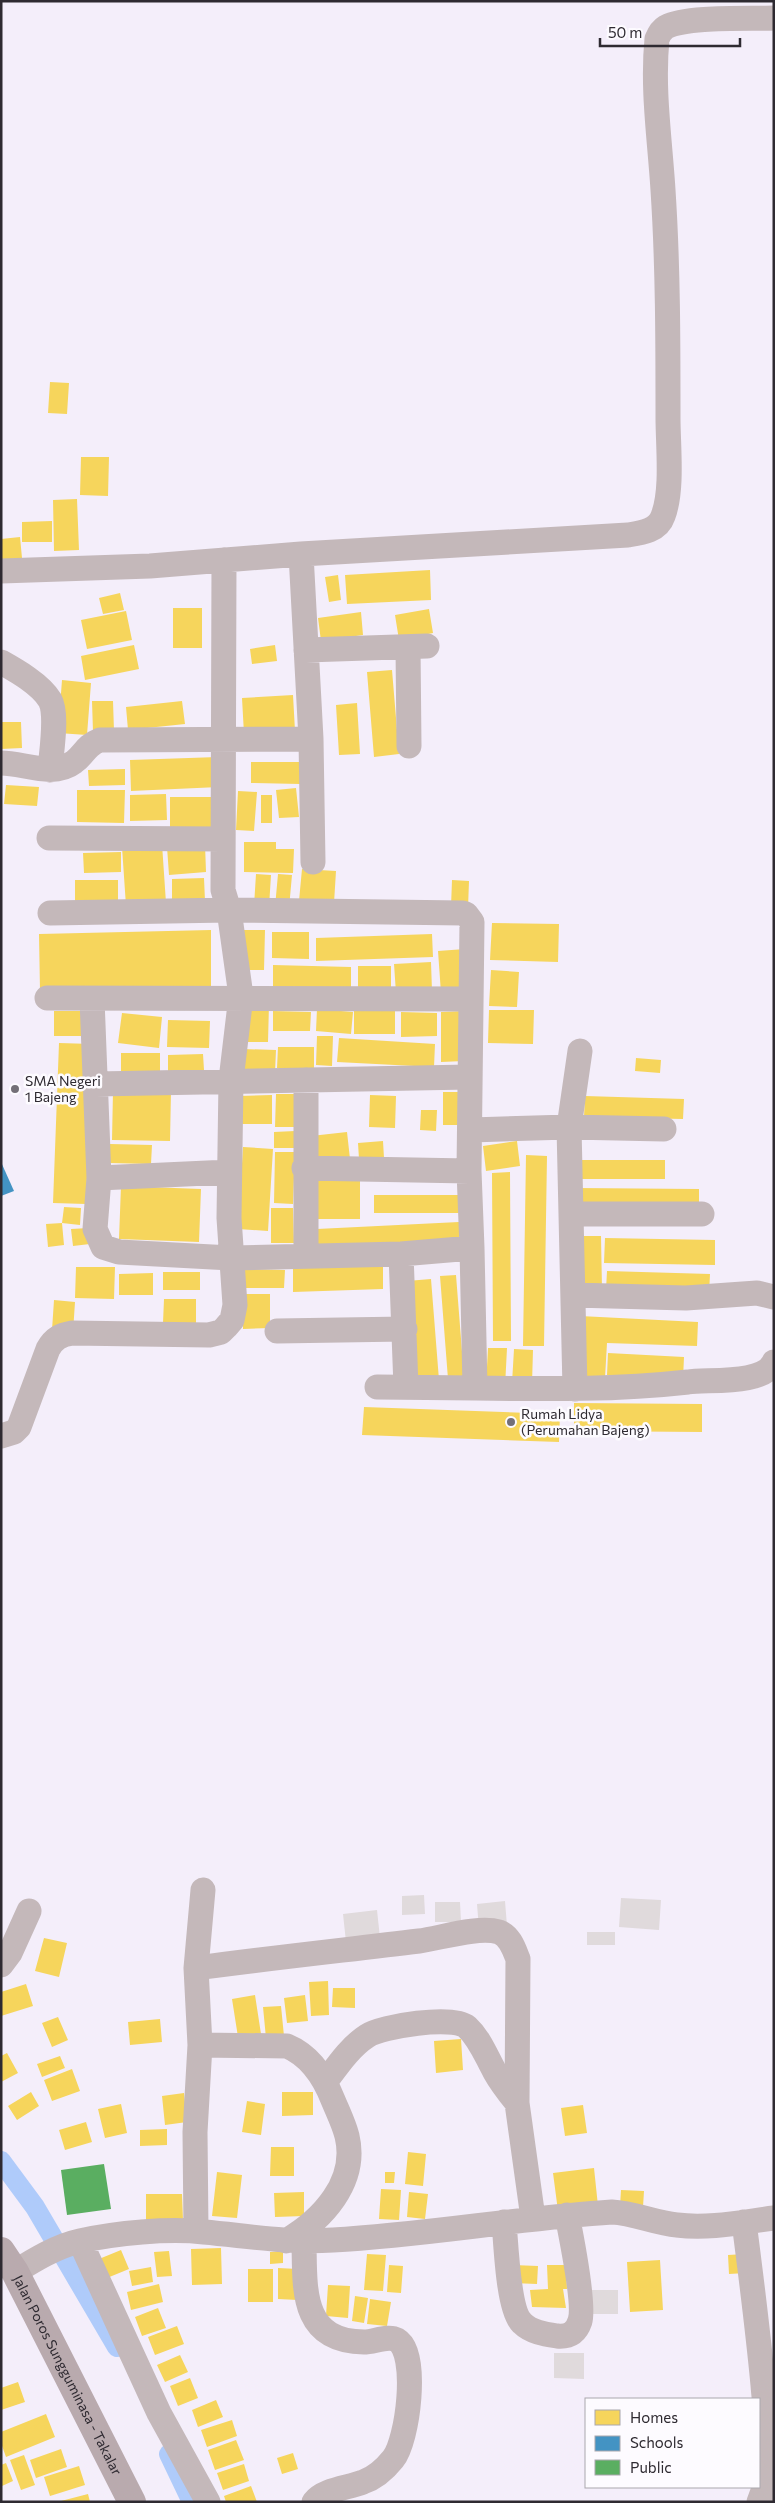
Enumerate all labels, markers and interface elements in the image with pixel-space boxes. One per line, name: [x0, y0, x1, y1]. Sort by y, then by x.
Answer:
scale bar: [600, 15, 740, 47]
text: 50 m: [608, 23, 642, 41]
place label: SMA Negeri 1 Bajeng: [25, 1072, 101, 1105]
marker: SMA Negeri 1 Bajeng: [9, 1083, 21, 1095]
place label: Rumah Lidya (Perumahan Bajeng): [521, 1405, 650, 1438]
marker: Rumah Lidya (Perumahan Bajeng): [505, 1416, 517, 1428]
street label: Jalan Poros Sungguminasa - Takalar: [10, 2272, 126, 2478]
legend: [585, 2398, 760, 2488]
text: Homes: [630, 2408, 678, 2426]
text: Schools: [630, 2433, 684, 2451]
text: Public: [630, 2458, 672, 2476]

